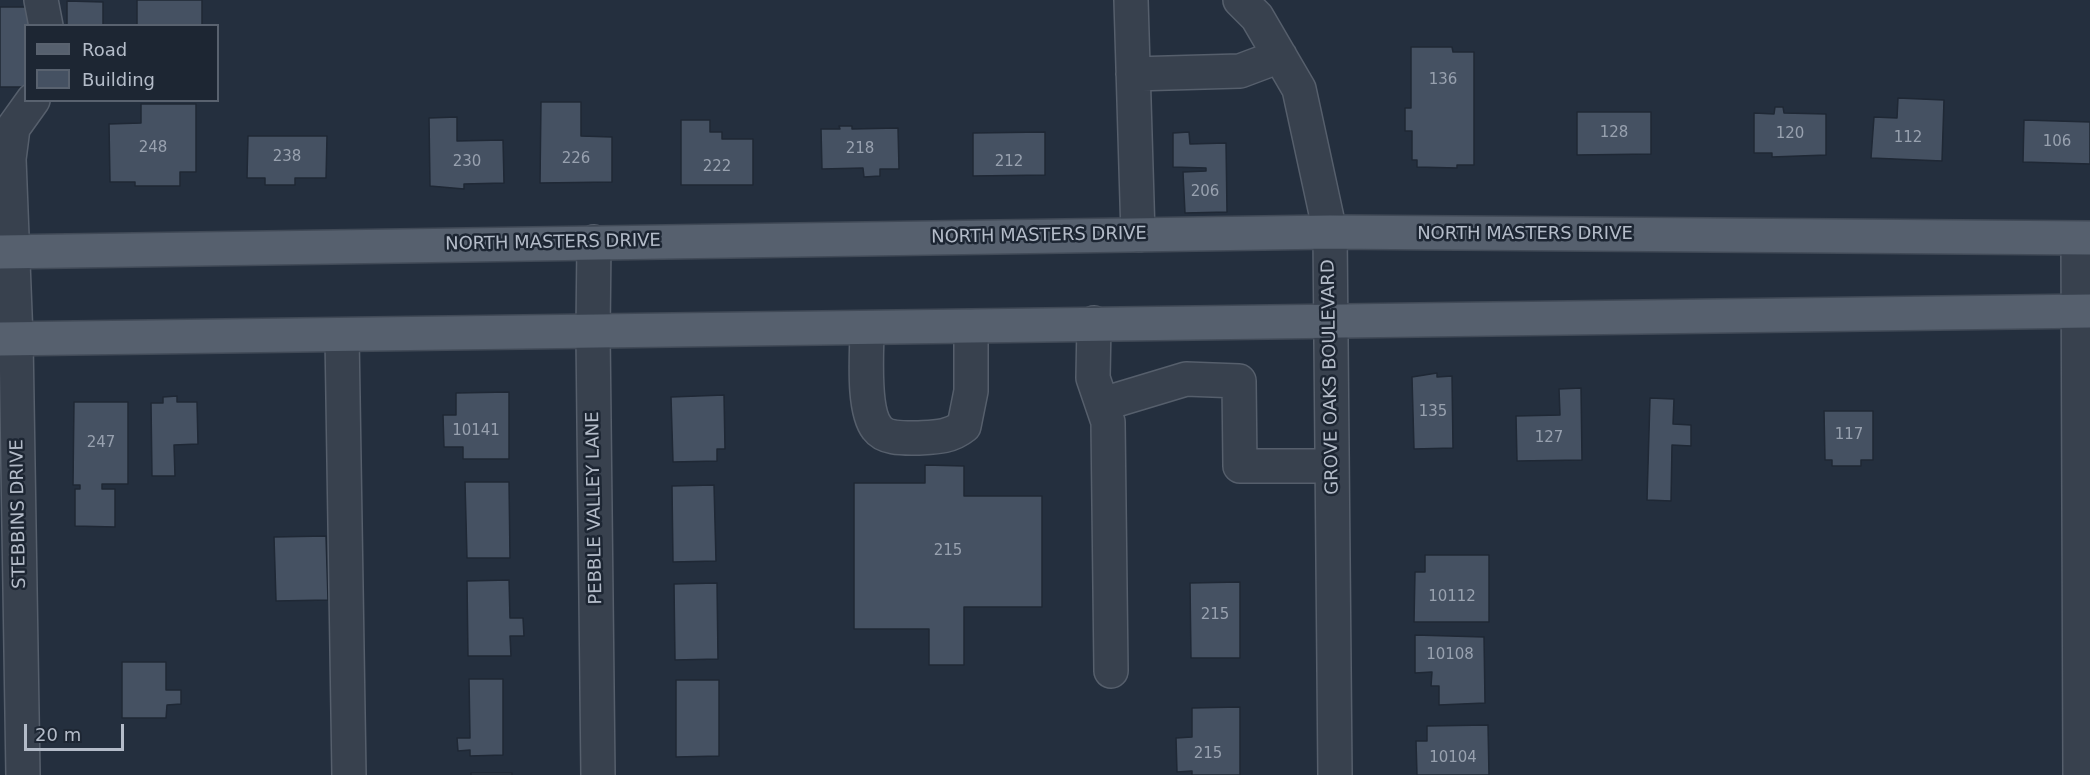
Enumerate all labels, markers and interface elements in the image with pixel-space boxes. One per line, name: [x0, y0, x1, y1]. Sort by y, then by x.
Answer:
legend: [24, 24, 219, 102]
text: Road: [82, 39, 127, 60]
text: Building: [82, 69, 155, 90]
house number: 136: [1429, 71, 1457, 89]
house number: 128: [1600, 124, 1628, 142]
house number: 120: [1776, 125, 1804, 143]
house number: 112: [1894, 129, 1922, 147]
house number: 106: [2043, 133, 2071, 151]
house number: 248: [139, 139, 167, 157]
house number: 218: [846, 140, 874, 158]
house number: 238: [273, 148, 301, 166]
house number: 226: [562, 150, 590, 168]
house number: 230: [453, 153, 481, 171]
house number: 212: [995, 153, 1023, 171]
house number: 222: [703, 158, 731, 176]
house number: 206: [1191, 183, 1219, 201]
street label: NORTH MASTERS DRIVE: [931, 223, 1147, 249]
street label: NORTH MASTERS DRIVE: [1417, 223, 1633, 245]
street label: NORTH MASTERS DRIVE: [445, 230, 661, 256]
street label: GROVE OAKS BOULEVARD: [1318, 259, 1344, 495]
house number: 135: [1419, 403, 1447, 421]
street label: PEBBLE VALLEY LANE: [583, 411, 607, 605]
house number: 10141: [452, 422, 500, 440]
house number: 117: [1835, 426, 1863, 444]
house number: 127: [1535, 429, 1563, 447]
house number: 247: [87, 434, 115, 452]
street label: STEBBINS DRIVE: [7, 439, 31, 589]
house number: 215: [934, 542, 962, 560]
house number: 10112: [1428, 588, 1476, 606]
house number: 215: [1201, 606, 1229, 624]
house number: 10108: [1426, 646, 1474, 664]
scale bar: [27, 712, 128, 750]
text: 20 m: [35, 724, 81, 745]
house number: 215: [1194, 745, 1222, 763]
house number: 10104: [1429, 749, 1477, 767]

